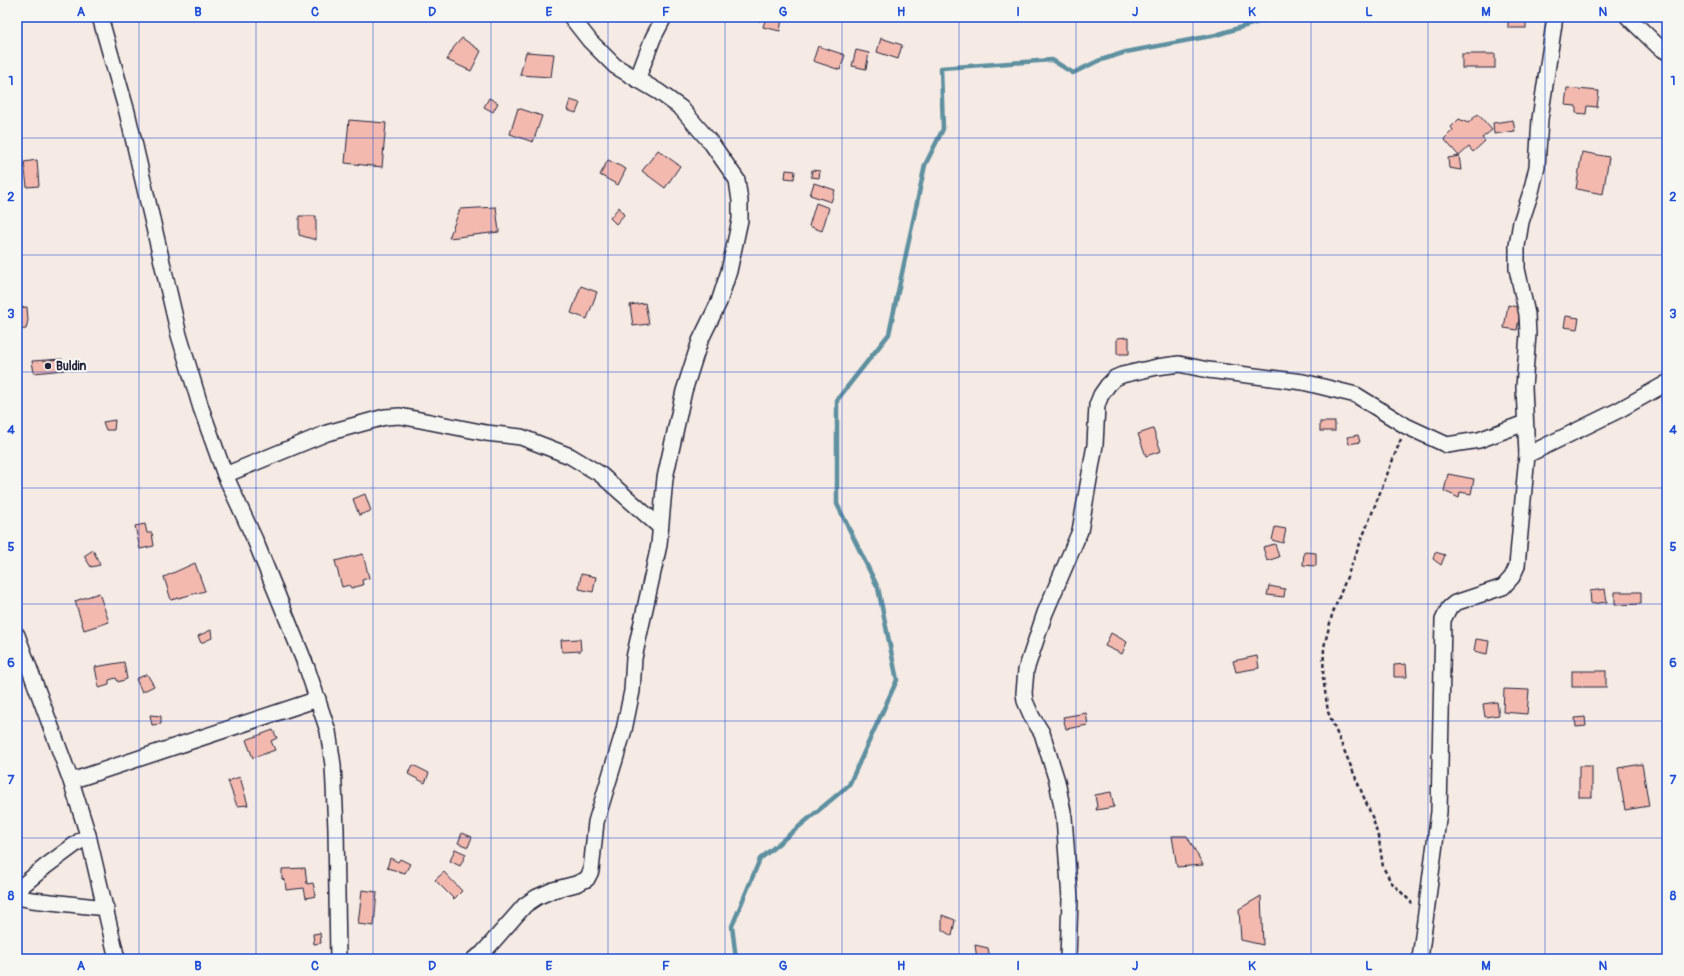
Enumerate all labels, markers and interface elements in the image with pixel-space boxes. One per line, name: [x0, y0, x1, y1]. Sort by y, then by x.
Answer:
text: A: [77, 4, 86, 20]
text: B: [194, 4, 202, 20]
text: C: [311, 4, 319, 20]
text: D: [428, 4, 436, 20]
text: E: [546, 4, 553, 20]
text: F: [662, 4, 670, 20]
text: G: [779, 4, 788, 20]
text: H: [897, 4, 905, 20]
text: I: [1016, 4, 1020, 20]
text: J: [1132, 4, 1138, 20]
text: K: [1248, 4, 1256, 20]
text: L: [1365, 4, 1373, 20]
text: M: [1481, 4, 1491, 20]
text: N: [1599, 4, 1608, 20]
text: 1: [8, 73, 14, 89]
text: 1: [1670, 73, 1676, 89]
text: 2: [7, 189, 15, 205]
text: 2: [1669, 189, 1677, 205]
text: 3: [7, 306, 15, 322]
text: 3: [1669, 306, 1677, 322]
place label: Buldin: [56, 359, 87, 374]
marker: Buldin: [43, 361, 53, 371]
text: 4: [7, 422, 15, 438]
text: 4: [1669, 422, 1677, 438]
text: 5: [7, 539, 15, 555]
text: 5: [1669, 539, 1677, 555]
text: 6: [7, 655, 15, 671]
text: 6: [1669, 655, 1677, 671]
text: 7: [8, 772, 15, 788]
text: 7: [1670, 772, 1677, 788]
text: 8: [8, 888, 15, 904]
text: 8: [1670, 888, 1677, 904]
text: A: [77, 958, 86, 974]
text: B: [194, 958, 202, 974]
text: C: [311, 958, 319, 974]
text: D: [428, 958, 436, 974]
text: E: [546, 958, 553, 974]
text: F: [662, 958, 670, 974]
text: G: [779, 958, 788, 974]
text: H: [897, 958, 905, 974]
text: I: [1016, 958, 1020, 974]
text: J: [1132, 958, 1138, 974]
text: K: [1248, 958, 1256, 974]
text: L: [1365, 958, 1373, 974]
text: M: [1481, 958, 1491, 974]
text: N: [1599, 958, 1608, 974]

